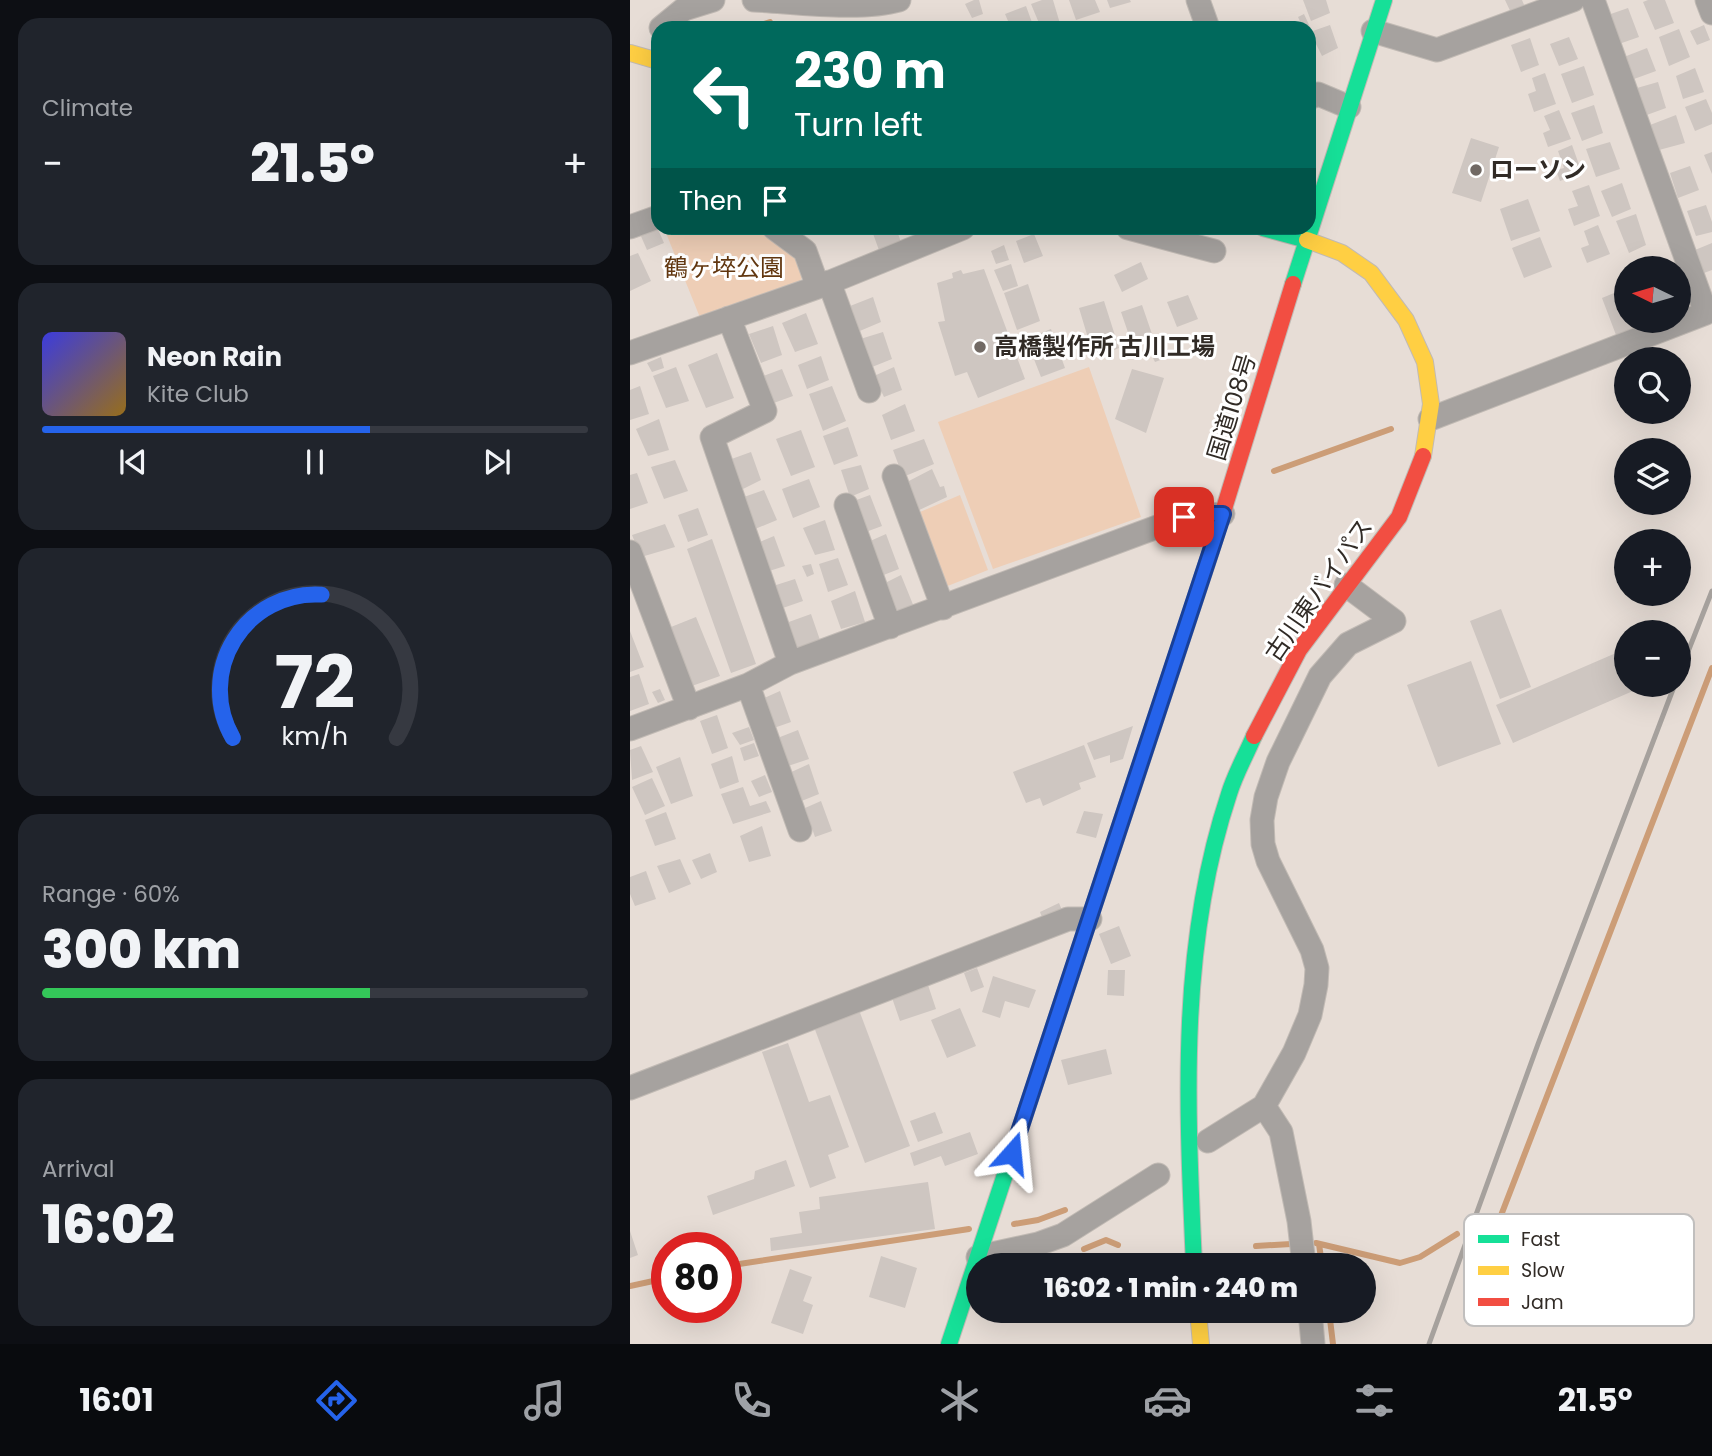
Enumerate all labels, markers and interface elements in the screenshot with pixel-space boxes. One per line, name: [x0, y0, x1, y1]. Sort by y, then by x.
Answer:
text: 230 m: [794, 37, 946, 105]
icon: left: [679, 49, 770, 140]
text: Climate: [42, 92, 133, 124]
text: Turn left: [794, 102, 923, 147]
text: 21.5°: [250, 127, 375, 200]
text: −: [42, 137, 63, 190]
text: +: [562, 137, 588, 190]
place label: ローソン: [1490, 153, 1586, 186]
marker: ローソン: [1468, 162, 1484, 178]
icon: arrive: [756, 182, 794, 220]
text: Then: [679, 183, 742, 219]
park label: 鶴ヶ埣公園: [664, 251, 784, 284]
north arrow: [1614, 256, 1690, 332]
map controls: [1614, 256, 1691, 697]
place label: 高橋製作所 古川工場: [994, 330, 1215, 363]
text: Neon Rain: [147, 339, 282, 375]
marker: 高橋製作所 古川工場: [972, 339, 988, 355]
button: search: [1614, 347, 1691, 424]
street label: 国道108号: [1200, 349, 1263, 464]
text: Kite Club: [147, 378, 249, 410]
button: layers: [1614, 438, 1691, 515]
icon: previous: [114, 443, 152, 481]
icon: pause: [296, 443, 334, 481]
icon: next: [478, 443, 516, 481]
pin: [1154, 487, 1214, 547]
icon: arrive: [1165, 498, 1203, 536]
street label: 古川東バイパス: [1257, 512, 1380, 668]
button: +: [1614, 529, 1691, 606]
button: −: [1614, 620, 1691, 697]
text: 72: [275, 632, 355, 733]
text: km/h: [282, 719, 348, 754]
text: Range · 60%: [42, 878, 180, 910]
text: 300 km: [42, 913, 241, 986]
position arrow: [975, 1116, 1049, 1190]
text: Arrival: [42, 1153, 114, 1185]
text: 16:02: [42, 1188, 175, 1261]
legend: [1464, 1214, 1694, 1326]
text: Fast: [1521, 1226, 1560, 1253]
speed limit sign: 80: [651, 1232, 742, 1323]
text: Slow: [1521, 1257, 1565, 1284]
text: 16:02 · 1 min · 240 m: [1044, 1270, 1298, 1306]
text: Jam: [1521, 1289, 1563, 1316]
icon: directions: [312, 1376, 361, 1425]
icon: music: [520, 1376, 569, 1425]
icon: phone: [727, 1376, 776, 1425]
icon: climate: [935, 1376, 984, 1425]
icon: car: [1143, 1376, 1192, 1425]
icon: filters: [1350, 1376, 1399, 1425]
text: 16:01: [79, 1377, 154, 1422]
text: 21.5°: [1558, 1377, 1633, 1422]

